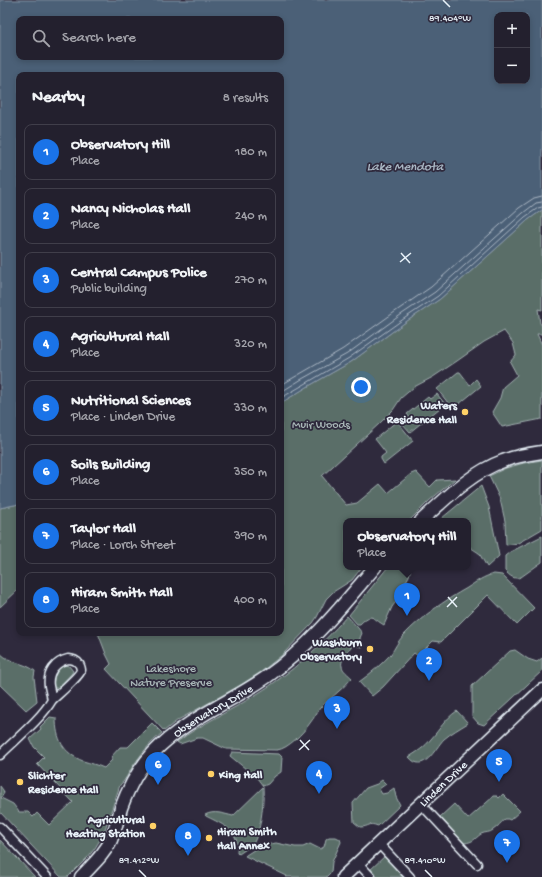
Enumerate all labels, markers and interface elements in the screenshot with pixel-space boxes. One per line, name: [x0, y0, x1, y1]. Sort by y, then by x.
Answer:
map controls: [494, 12, 530, 84]
button: +: [494, 12, 530, 48]
text: 89.404°W: [429, 13, 471, 25]
search box: [16, 16, 284, 60]
icon: search: [30, 27, 52, 49]
text: Search here: [62, 29, 136, 47]
button: −: [494, 48, 530, 84]
text: Nearby: [32, 88, 85, 108]
text: 8 results: [223, 91, 268, 106]
text: Observatory Hill: [71, 136, 170, 154]
text: 1: [43, 145, 49, 160]
text: 180 m: [235, 145, 267, 160]
text: Place: [71, 154, 99, 169]
water label: Lake Mendota: [367, 160, 444, 175]
text: Nancy Nicholas Hall: [71, 200, 190, 218]
text: 2: [43, 209, 49, 224]
text: 240 m: [235, 209, 267, 224]
text: Place: [71, 218, 99, 233]
text: Central Campus Police: [71, 264, 207, 282]
text: 3: [43, 273, 49, 288]
text: 270 m: [234, 273, 267, 288]
text: Public building: [71, 282, 147, 297]
text: Agricultural Hall: [71, 328, 170, 346]
text: 4: [43, 337, 49, 352]
text: 320 m: [234, 337, 267, 352]
text: Place: [71, 346, 99, 361]
your location: [351, 377, 371, 397]
text: Nutritional Sciences: [71, 392, 191, 410]
place label: Waters Residence Hall: [386, 400, 458, 428]
text: 5: [43, 401, 49, 416]
text: 330 m: [234, 401, 267, 416]
marker: Waters Residence Hall: [460, 407, 470, 417]
text: Place · Linden Drive: [71, 410, 175, 425]
park label: Muir Woods: [292, 419, 350, 433]
text: Soils Building: [71, 456, 150, 474]
text: 6: [43, 465, 49, 480]
text: 350 m: [234, 465, 267, 480]
text: Place: [71, 474, 99, 489]
popup: [343, 518, 471, 570]
text: Taylor Hall: [71, 520, 136, 538]
text: Observatory Hill: [357, 528, 457, 546]
text: 7: [43, 529, 49, 544]
text: 390 m: [234, 529, 267, 544]
text: Place · Lorch Street: [71, 538, 175, 553]
text: Place: [357, 546, 386, 561]
pin: 1: [394, 583, 420, 616]
text: Hiram Smith Hall: [71, 584, 173, 602]
text: 8: [42, 593, 50, 608]
text: 400 m: [234, 593, 267, 608]
text: Place: [71, 602, 99, 617]
place label: Washburn Observatory: [300, 637, 362, 665]
marker: Washburn Observatory: [365, 644, 375, 654]
pin: 2: [416, 648, 442, 681]
park label: Lakeshore Nature Preserve: [130, 663, 213, 691]
street label: Observatory Drive: [171, 682, 257, 741]
pin: 3: [324, 696, 350, 729]
pin: 5: [486, 749, 512, 782]
pin: 6: [145, 752, 171, 785]
street label: Linden Drive: [417, 758, 472, 811]
pin: 4: [306, 761, 332, 794]
marker: King Hall: [206, 769, 216, 779]
place label: King Hall: [218, 769, 263, 783]
place label: Slichter Residence Hall: [27, 770, 99, 798]
marker: Slichter Residence Hall: [15, 777, 25, 787]
place label: Agricultural Heating Station: [66, 814, 145, 842]
marker: Agricultural Heating Station: [148, 821, 158, 831]
pin: 8: [175, 823, 201, 856]
place label: Hiram Smith Hall Annex: [217, 826, 277, 854]
pin: 7: [494, 830, 520, 863]
marker: Hiram Smith Hall Annex: [204, 833, 214, 843]
text: 89.412°W: [119, 855, 160, 867]
text: 89.410°W: [404, 855, 446, 867]

